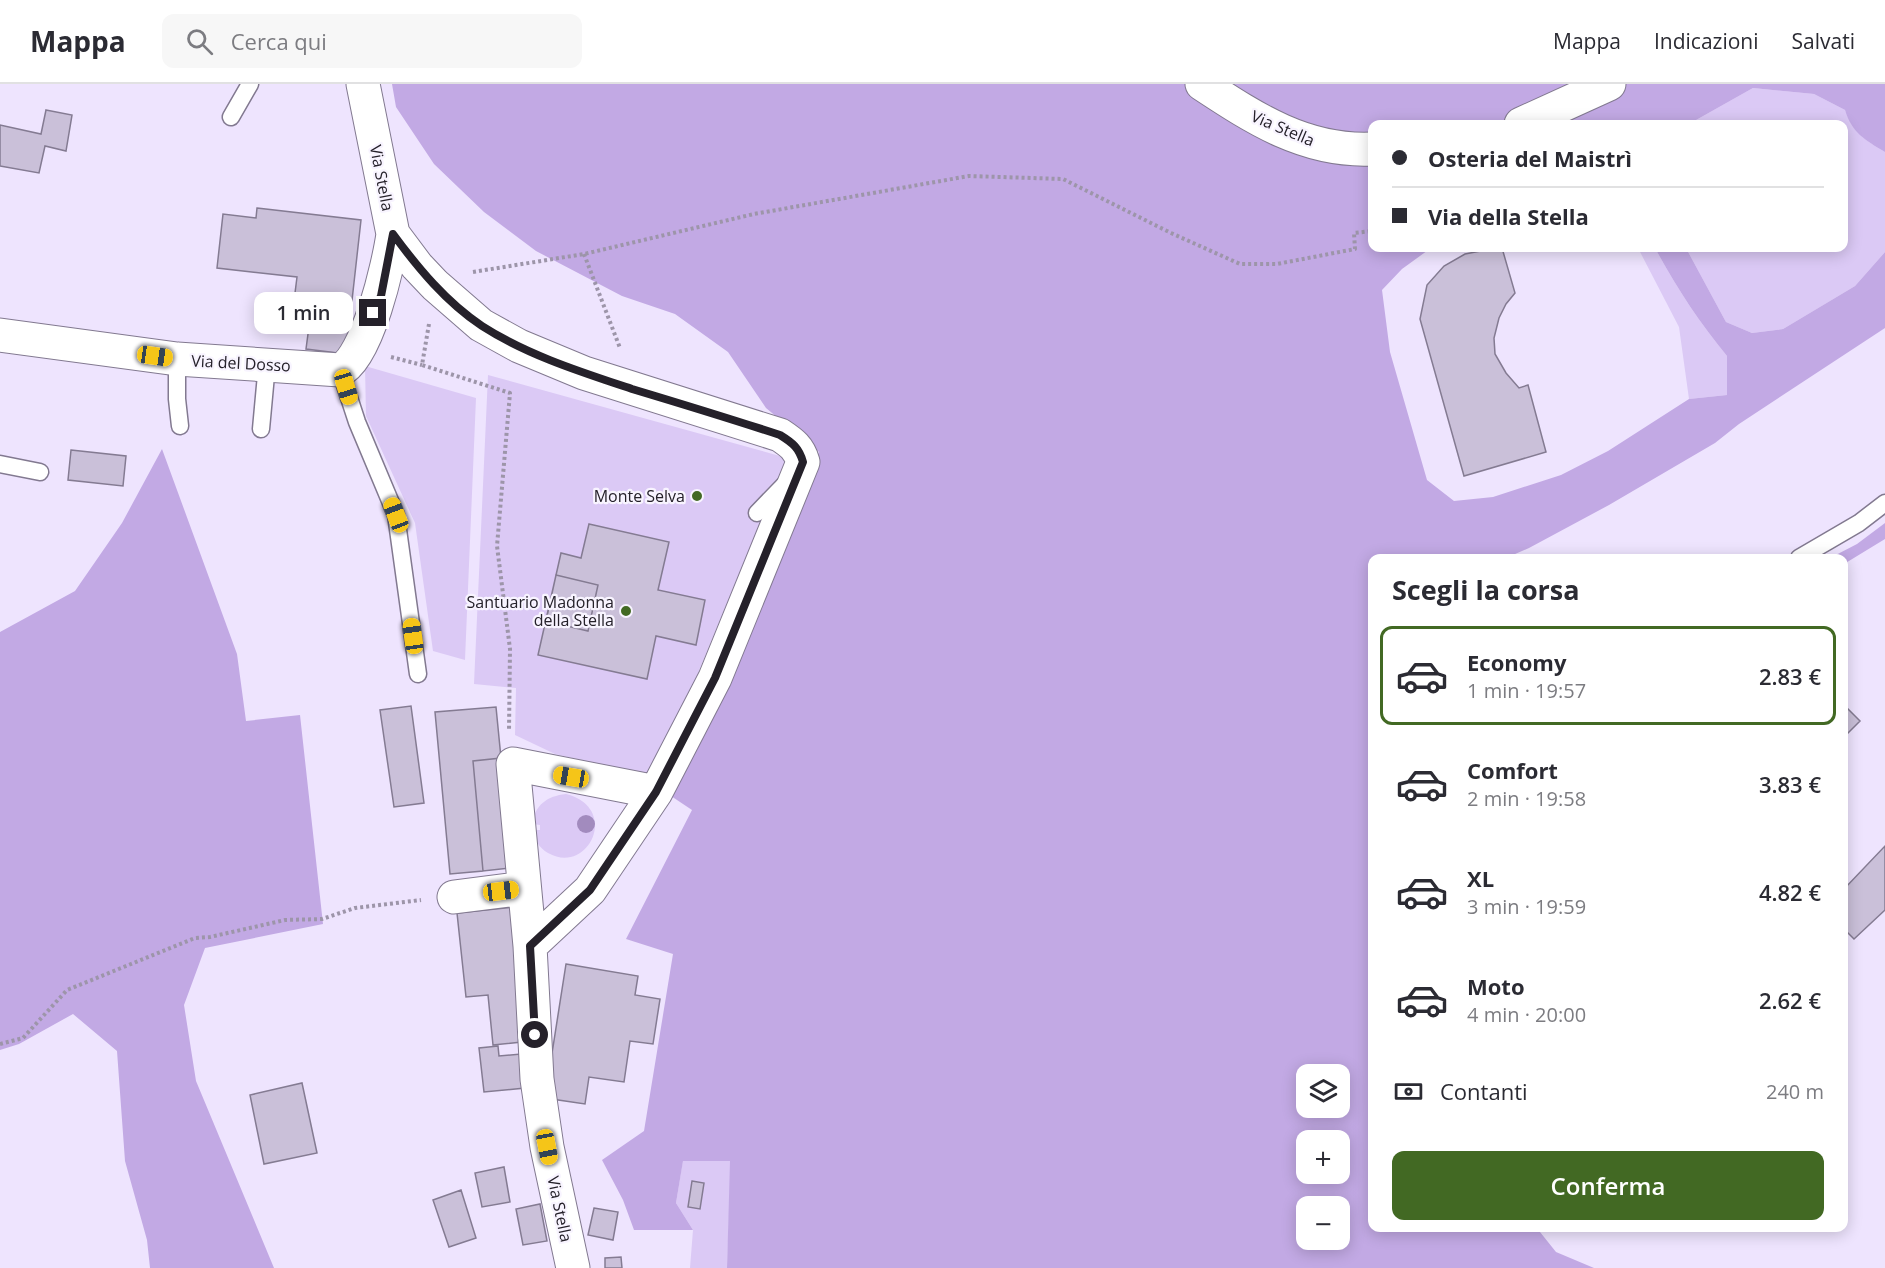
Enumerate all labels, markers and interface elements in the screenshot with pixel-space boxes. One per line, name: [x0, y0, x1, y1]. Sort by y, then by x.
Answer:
search box: [162, 14, 582, 68]
text: Mappa: [30, 22, 126, 60]
icon: search: [183, 25, 216, 58]
text: Cerca qui: [231, 26, 327, 56]
text: Mappa: [1553, 27, 1621, 55]
text: Indicazioni: [1654, 27, 1759, 55]
text: Salvati: [1792, 27, 1855, 55]
street label: Via Stella: [1248, 105, 1318, 151]
street label: Via Stella: [365, 143, 399, 213]
text: Osteria del Maistrì: [1428, 143, 1632, 173]
text: Via della Stella: [1428, 201, 1589, 231]
callout: 1 min: [253, 292, 352, 334]
text: 1 min: [277, 299, 331, 326]
route end: [359, 299, 386, 326]
car: [136, 345, 174, 367]
street label: Via del Dosso: [191, 349, 291, 377]
car: [332, 367, 360, 407]
place label: Monte Selva: [594, 485, 685, 507]
marker: Monte Selva: [690, 489, 704, 503]
car: [381, 495, 411, 535]
text: Scegli la corsa: [1392, 571, 1580, 608]
place label: Santuario Madonna della Stella: [467, 591, 614, 631]
marker: Santuario Madonna della Stella: [619, 604, 633, 618]
car: [402, 617, 424, 655]
text: Economy: [1467, 647, 1566, 677]
icon: car: [1395, 649, 1449, 703]
text: 2.83 €: [1759, 661, 1821, 691]
text: 1 min · 19:57: [1467, 677, 1586, 704]
text: Comfort: [1467, 755, 1558, 785]
icon: car: [1395, 757, 1449, 811]
car: [552, 765, 590, 789]
text: 3.83 €: [1759, 769, 1821, 799]
text: 2 min · 19:58: [1467, 785, 1586, 812]
text: XL: [1467, 863, 1494, 893]
icon: car: [1395, 865, 1449, 919]
text: 4.82 €: [1759, 877, 1821, 907]
car: [482, 880, 520, 902]
text: 3 min · 19:59: [1467, 893, 1586, 920]
text: Moto: [1467, 971, 1525, 1001]
icon: car: [1395, 973, 1449, 1027]
text: 2.62 €: [1759, 985, 1821, 1015]
text: 4 min · 20:00: [1467, 1001, 1586, 1028]
route start: [521, 1021, 548, 1048]
map controls: [1296, 1064, 1350, 1250]
button: layers: [1296, 1064, 1350, 1118]
icon: cash: [1392, 1075, 1425, 1108]
text: Contanti: [1440, 1076, 1528, 1106]
text: 240 m: [1766, 1078, 1824, 1105]
car: [535, 1128, 559, 1166]
button: +: [1296, 1130, 1350, 1184]
button: Conferma: [1392, 1151, 1824, 1220]
street label: Via Stella: [542, 1174, 578, 1244]
button: −: [1296, 1196, 1350, 1250]

